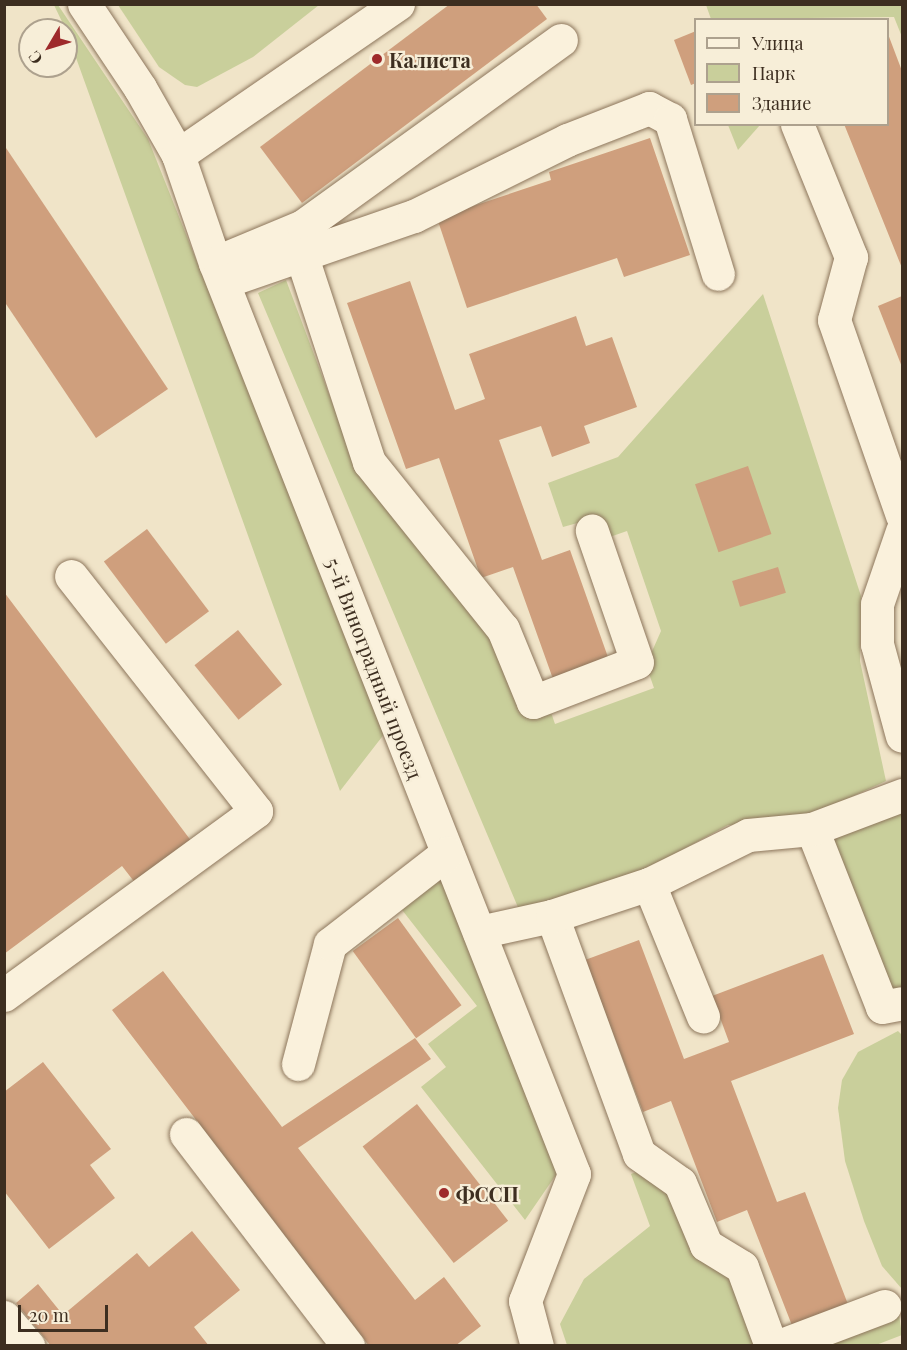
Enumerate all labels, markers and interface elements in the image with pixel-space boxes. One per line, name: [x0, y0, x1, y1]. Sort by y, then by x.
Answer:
north arrow: [18, 18, 78, 78]
legend: [694, 18, 889, 126]
text: Улица: [752, 31, 803, 55]
text: С: [23, 47, 47, 69]
place label: Калиста: [389, 47, 471, 71]
marker: Калиста: [370, 52, 384, 66]
text: Парк: [752, 61, 795, 85]
text: Здание: [752, 91, 811, 115]
street label: 5-й Виноградный проезд: [322, 554, 428, 782]
place label: ФССП: [456, 1181, 519, 1205]
marker: ФССП: [437, 1186, 451, 1200]
scale bar: [21, 1293, 111, 1331]
text: 20 m: [29, 1303, 69, 1327]

